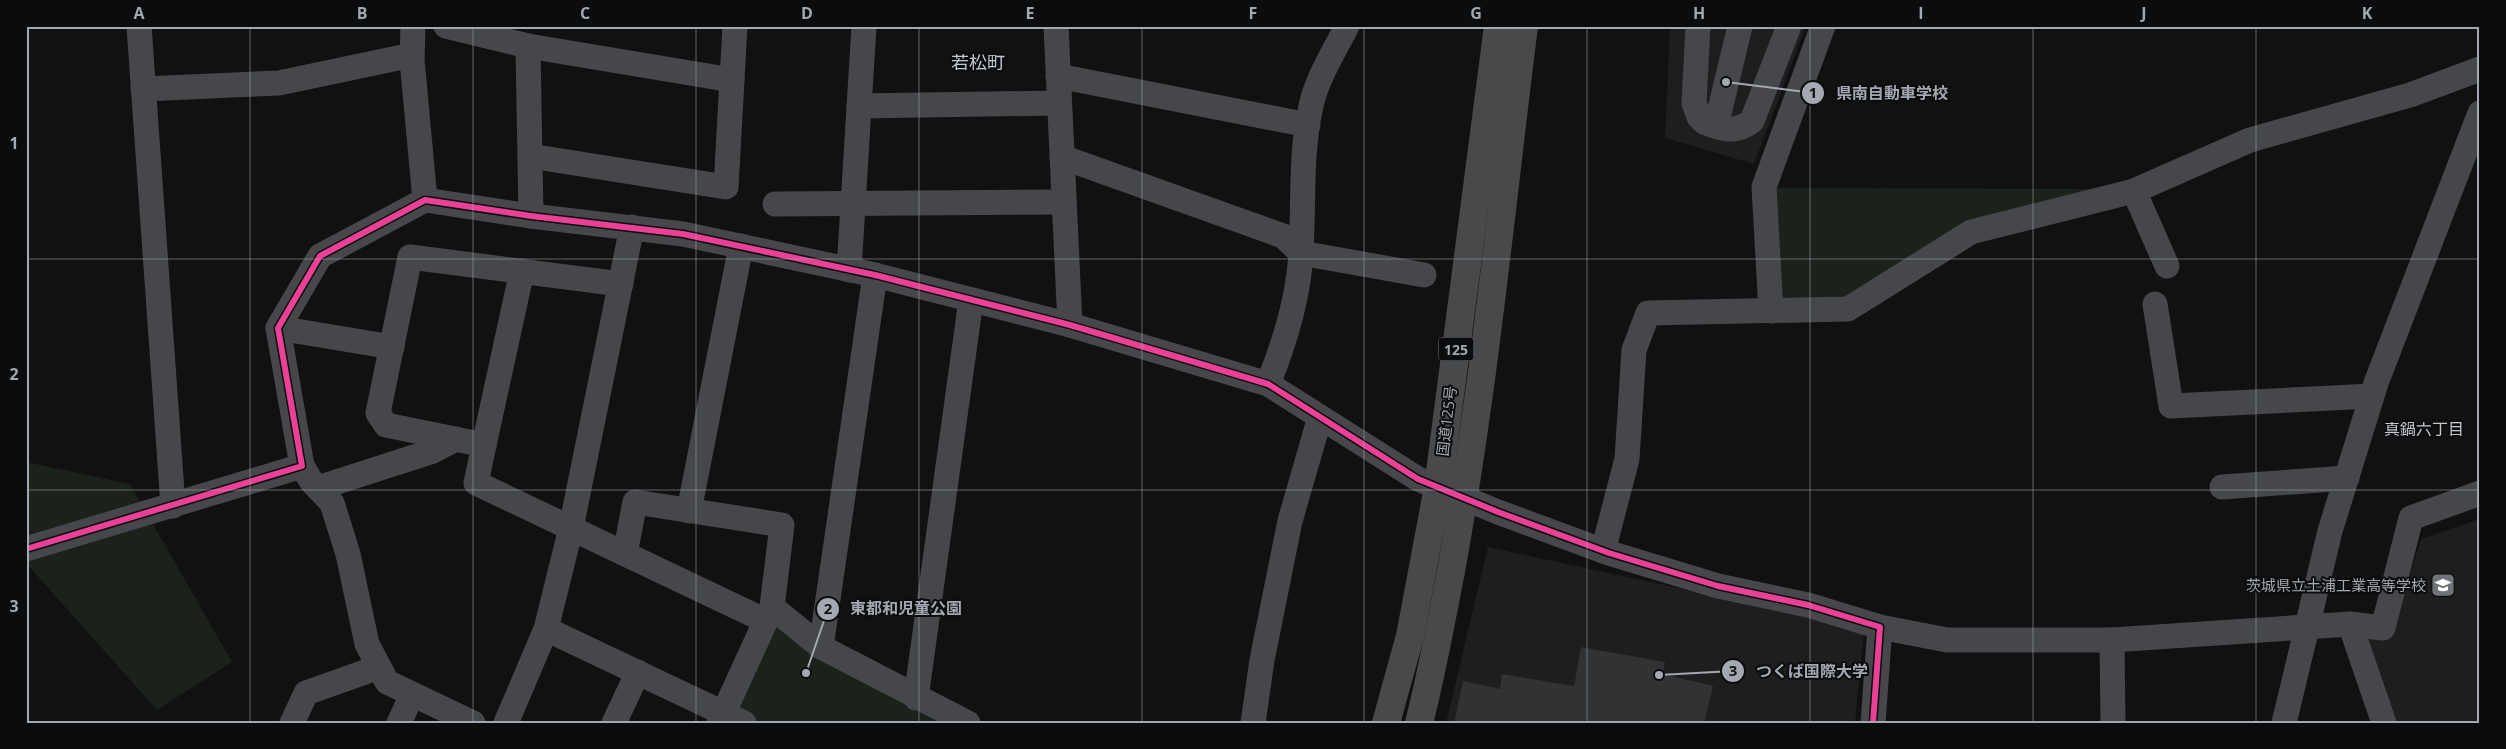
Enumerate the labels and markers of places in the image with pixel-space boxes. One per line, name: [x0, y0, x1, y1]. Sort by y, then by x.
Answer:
callout: 県南自動車学校: [1801, 77, 1958, 108]
school or university icon: 茨城県立土浦工業高等学校: [2430, 572, 2456, 598]
place label: 茨城県立土浦工業高等学校: [2246, 575, 2426, 595]
callout: 東都和児童公園: [815, 593, 972, 624]
callout: つくば国際大学: [1721, 656, 1878, 687]

